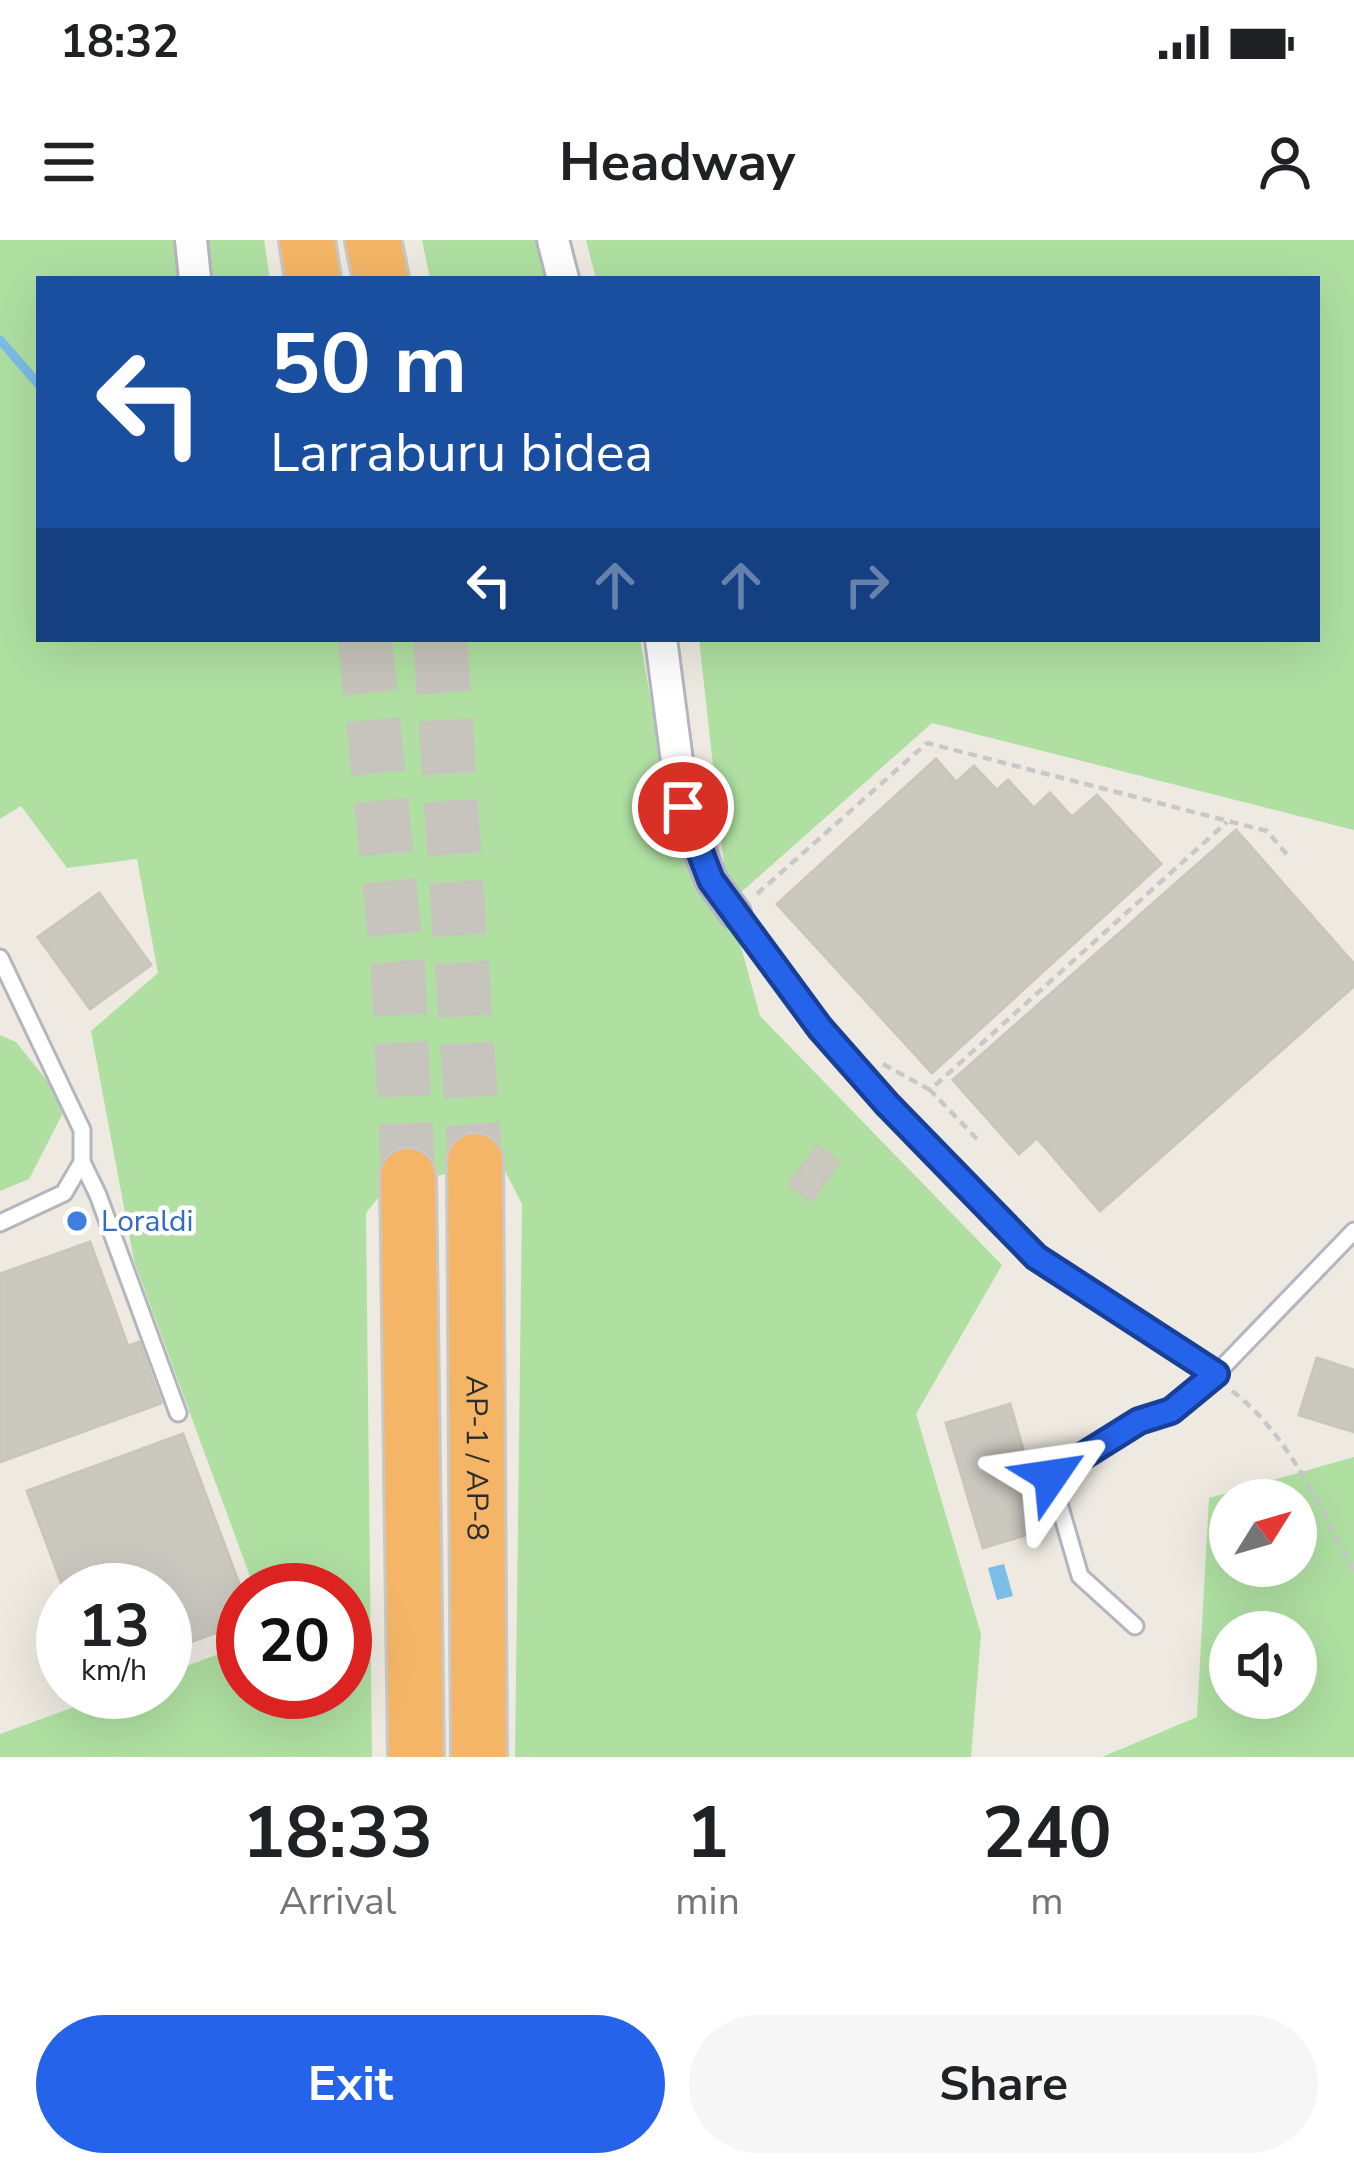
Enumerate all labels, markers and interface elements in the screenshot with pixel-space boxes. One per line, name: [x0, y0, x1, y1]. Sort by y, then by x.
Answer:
text: 18:32: [60, 12, 179, 73]
text: Headway: [559, 125, 795, 199]
icon: menu: [36, 129, 102, 195]
icon: person: [1252, 129, 1318, 195]
text: 50 m: [270, 307, 467, 422]
icon: left: [72, 324, 228, 480]
text: Larraburu bidea: [270, 416, 653, 490]
icon: left: [456, 552, 522, 618]
icon: ahead: [582, 552, 648, 618]
icon: ahead: [708, 552, 774, 618]
icon: right: [834, 552, 900, 618]
pin: [632, 756, 734, 858]
icon: arrive: [650, 774, 716, 840]
place label: Loraldi: [101, 1201, 194, 1242]
marker: Loraldi: [64, 1208, 90, 1234]
street label: AP-1 / AP-8: [455, 1375, 498, 1541]
position arrow: [988, 1413, 1114, 1539]
north arrow: [1209, 1479, 1317, 1587]
map controls: [1209, 1479, 1317, 1719]
speed limit sign: 20: [216, 1563, 372, 1719]
text: 13: [78, 1585, 150, 1667]
button: sound: [1209, 1611, 1317, 1719]
text: km/h: [81, 1650, 147, 1691]
text: 18:33: [242, 1784, 433, 1882]
text: 1: [686, 1784, 729, 1882]
text: 240: [982, 1784, 1112, 1882]
text: Arrival: [279, 1875, 396, 1928]
text: min: [675, 1875, 740, 1928]
text: m: [1030, 1875, 1064, 1928]
button: Exit: [36, 2015, 665, 2153]
button: Share: [689, 2015, 1318, 2153]

